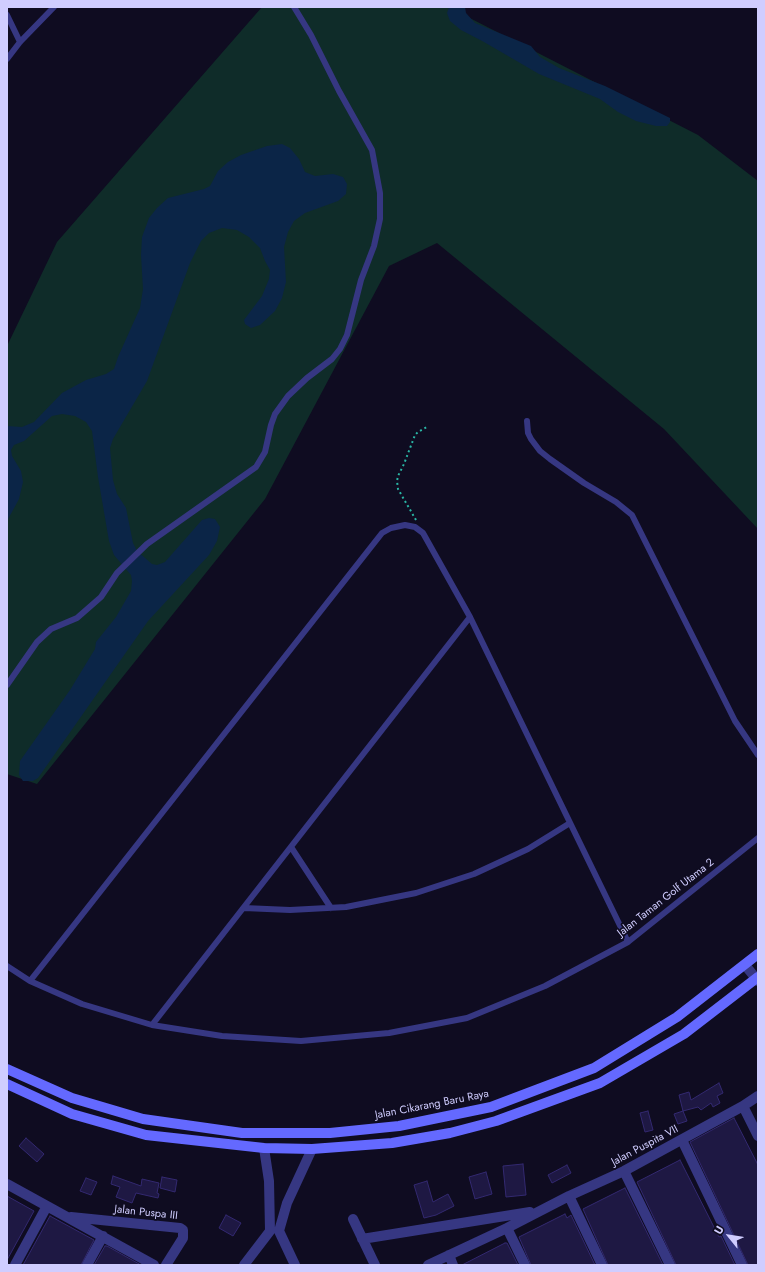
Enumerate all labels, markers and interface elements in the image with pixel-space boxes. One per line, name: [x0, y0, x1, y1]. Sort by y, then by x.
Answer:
street label: Jalan Taman Golf Utama 2: [615, 856, 717, 940]
street label: Jalan Cikarang Baru Raya: [374, 1087, 490, 1123]
street label: Jalan Puspita VII: [609, 1123, 681, 1169]
street label: Jalan Puspa III: [114, 1203, 178, 1223]
north arrow: [709, 1216, 749, 1256]
text: U: [710, 1223, 727, 1237]

